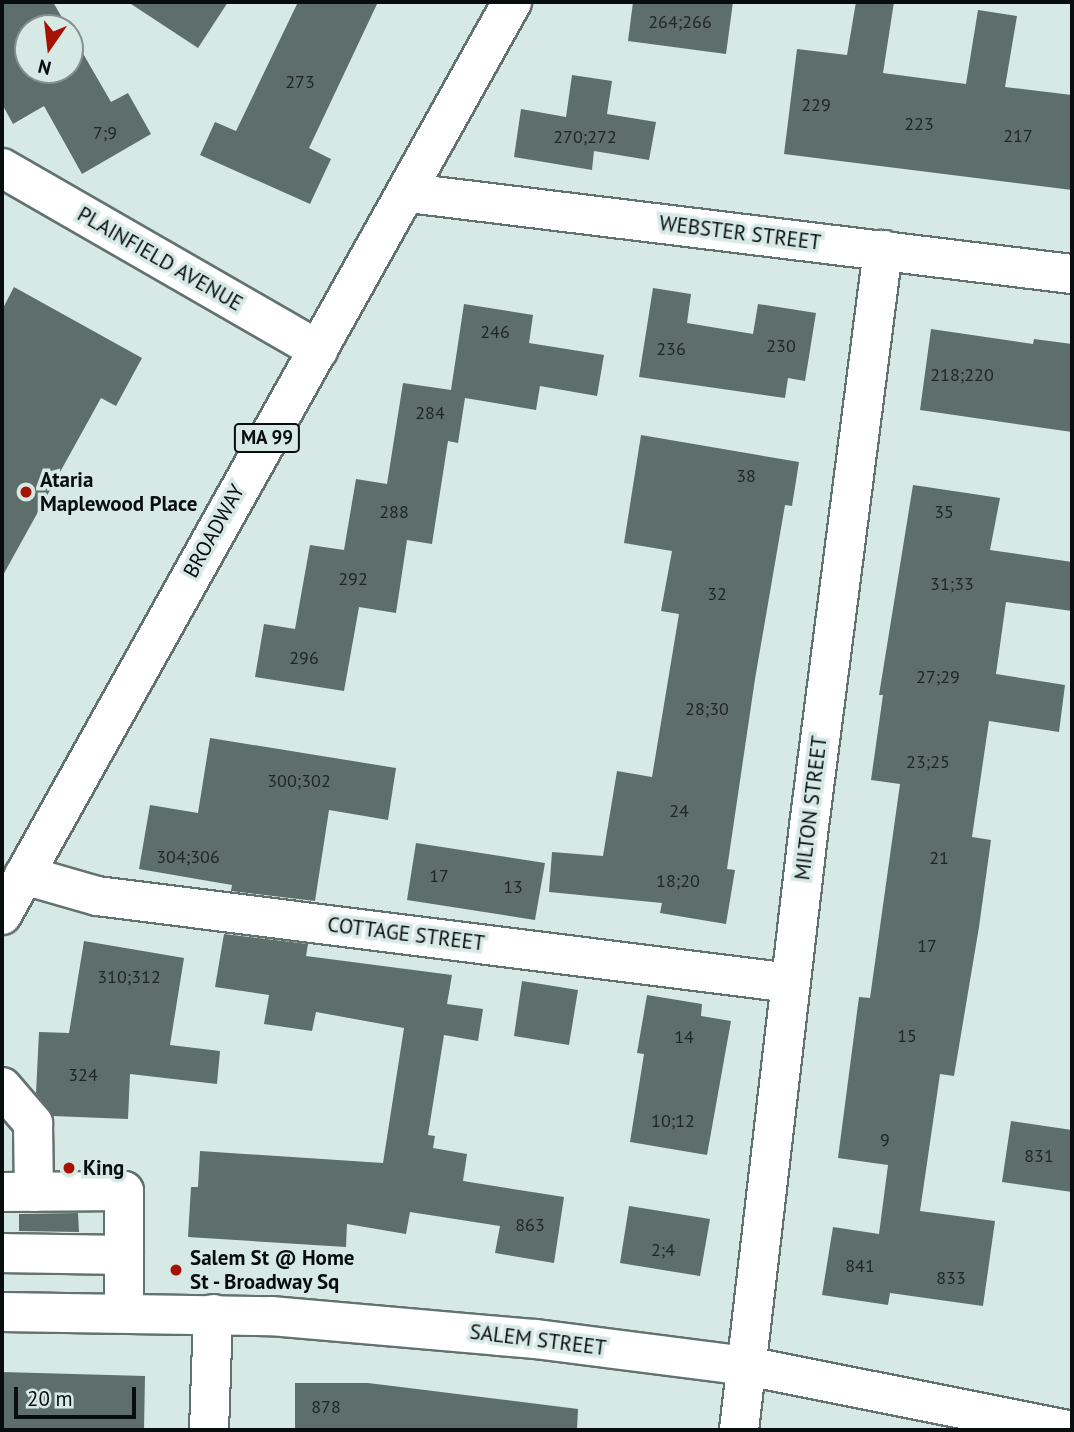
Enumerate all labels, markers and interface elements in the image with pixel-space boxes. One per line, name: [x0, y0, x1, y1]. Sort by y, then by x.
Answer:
house number: 264;266: [648, 11, 712, 33]
north arrow: [14, 14, 84, 84]
text: N: [35, 54, 53, 81]
house number: 273: [285, 71, 315, 93]
house number: 229: [801, 94, 831, 116]
house number: 223: [904, 113, 934, 135]
house number: 7;9: [93, 122, 117, 144]
house number: 217: [1003, 125, 1033, 147]
house number: 270;272: [553, 126, 617, 148]
street label: PLAINFIELD AVENUE: [73, 201, 247, 317]
street label: WEBSTER STREET: [658, 211, 822, 255]
house number: 246: [480, 321, 510, 343]
house number: 230: [766, 335, 796, 357]
house number: 236: [656, 338, 686, 360]
house number: 218;220: [930, 364, 994, 386]
house number: 284: [415, 402, 445, 424]
road number: MA 99: [232, 422, 302, 453]
house number: 38: [736, 465, 756, 487]
place label: Ataria Maplewood Place: [40, 467, 197, 517]
street label: BROADWAY: [178, 480, 250, 582]
marker: Ataria Maplewood Place: [18, 484, 34, 500]
house number: 288: [379, 501, 409, 523]
house number: 35: [934, 501, 954, 523]
house number: 292: [338, 568, 368, 590]
house number: 31;33: [930, 573, 974, 595]
house number: 32: [707, 583, 727, 605]
house number: 296: [289, 647, 319, 669]
house number: 27;29: [916, 666, 960, 688]
house number: 28;30: [685, 698, 729, 720]
street label: MILTON STREET: [790, 734, 832, 882]
house number: 23;25: [906, 751, 950, 773]
house number: 300;302: [267, 770, 331, 792]
house number: 24: [669, 800, 689, 822]
house number: 304;306: [156, 846, 220, 868]
house number: 21: [929, 847, 949, 869]
house number: 17: [429, 865, 449, 887]
house number: 18;20: [656, 870, 700, 892]
house number: 13: [503, 876, 523, 898]
street label: COTTAGE STREET: [326, 912, 486, 956]
house number: 17: [917, 935, 937, 957]
house number: 310;312: [97, 966, 161, 988]
house number: 15: [897, 1025, 917, 1047]
house number: 14: [674, 1026, 694, 1048]
house number: 324: [68, 1064, 98, 1086]
house number: 10;12: [651, 1110, 695, 1132]
house number: 9: [880, 1129, 890, 1151]
house number: 831: [1024, 1145, 1054, 1167]
place label: King: [83, 1155, 124, 1181]
marker: King: [61, 1160, 77, 1176]
house number: 863: [515, 1214, 545, 1236]
house number: 2;4: [651, 1239, 675, 1261]
place label: Salem St @ Home St - Broadway Sq: [190, 1245, 354, 1295]
house number: 841: [845, 1255, 875, 1277]
marker: Salem St @ Home St - Broadway Sq: [168, 1262, 184, 1278]
house number: 833: [936, 1267, 966, 1289]
street label: SALEM STREET: [468, 1319, 608, 1361]
scale bar: [18, 1372, 140, 1416]
text: 20 m: [27, 1385, 73, 1412]
house number: 878: [311, 1396, 341, 1418]

